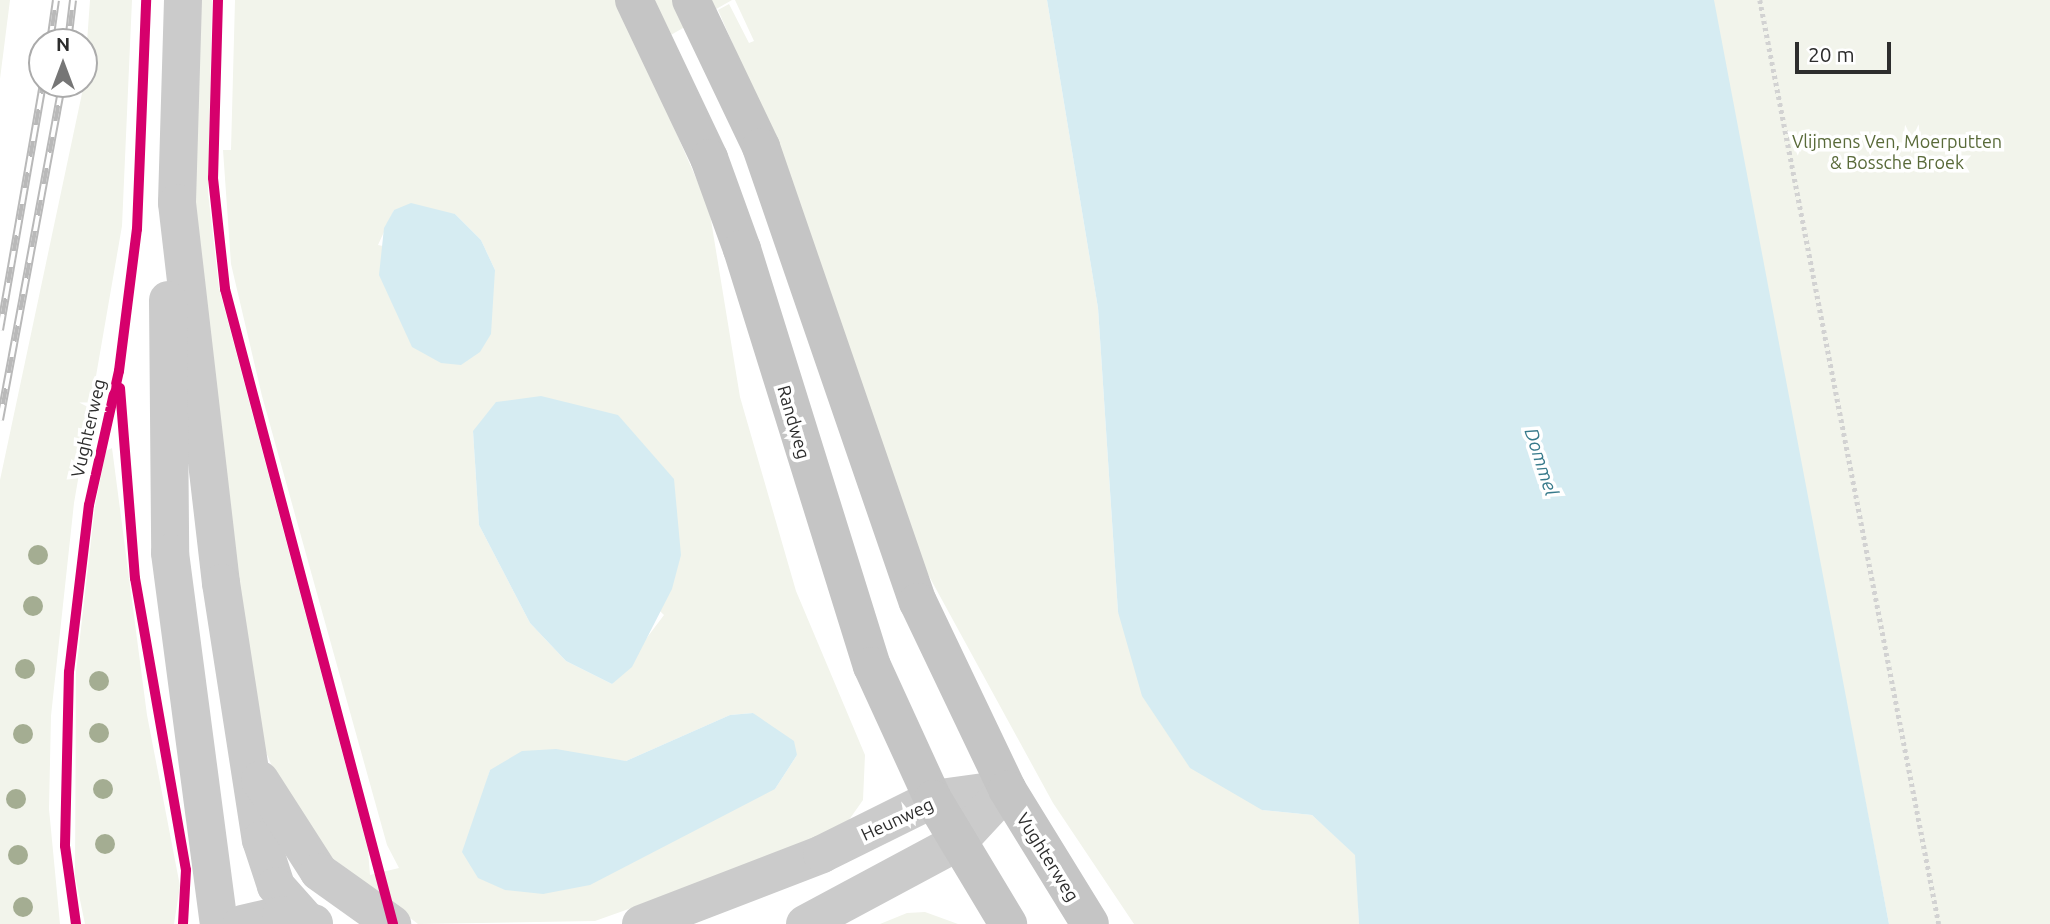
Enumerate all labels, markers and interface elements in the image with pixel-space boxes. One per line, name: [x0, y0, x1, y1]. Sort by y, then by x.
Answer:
north arrow: [28, 28, 98, 98]
scale bar: [1798, 28, 1894, 72]
text: N: [56, 33, 70, 55]
text: 20 m: [1808, 42, 1855, 66]
park label: Vlijmens Ven, Moerputten & Bossche Broek: [1792, 131, 2002, 174]
street label: Vughterweg: [66, 377, 110, 479]
street label: Randweg: [773, 383, 815, 461]
water label: Dommel: [1519, 425, 1563, 499]
street label: Heunweg: [857, 793, 937, 845]
street label: Vughterweg: [1012, 809, 1084, 905]

